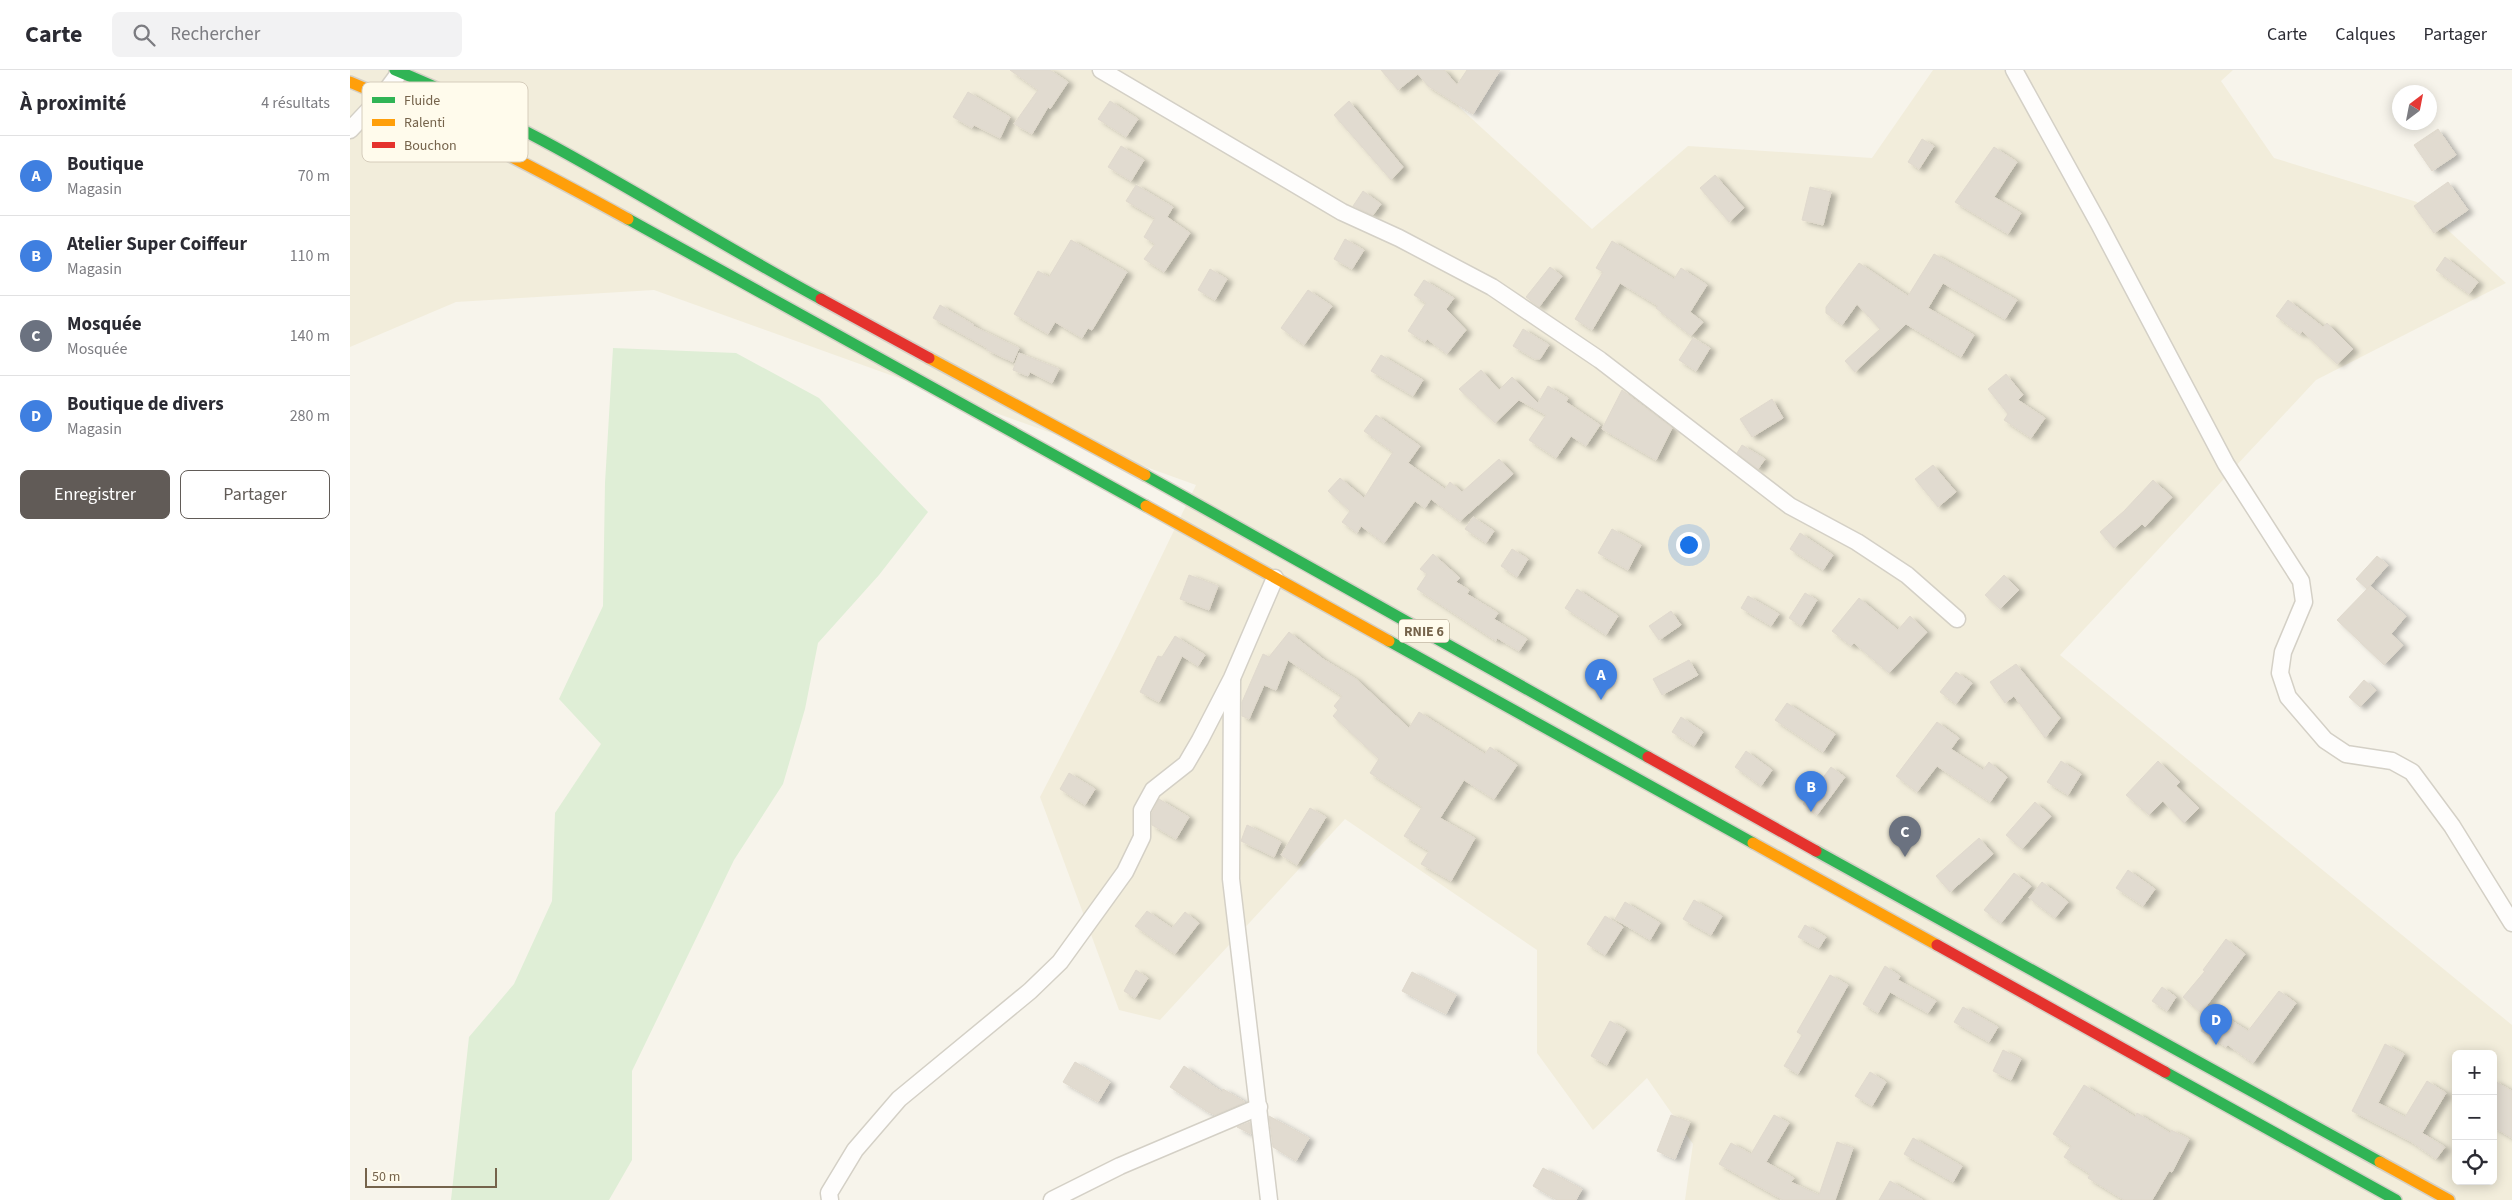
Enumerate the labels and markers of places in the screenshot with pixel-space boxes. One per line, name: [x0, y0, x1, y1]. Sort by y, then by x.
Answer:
pin: A: [1585, 659, 1617, 700]
pin: B: [1795, 771, 1827, 812]
pin: C: [1889, 816, 1921, 857]
pin: D: [2200, 1004, 2232, 1045]

